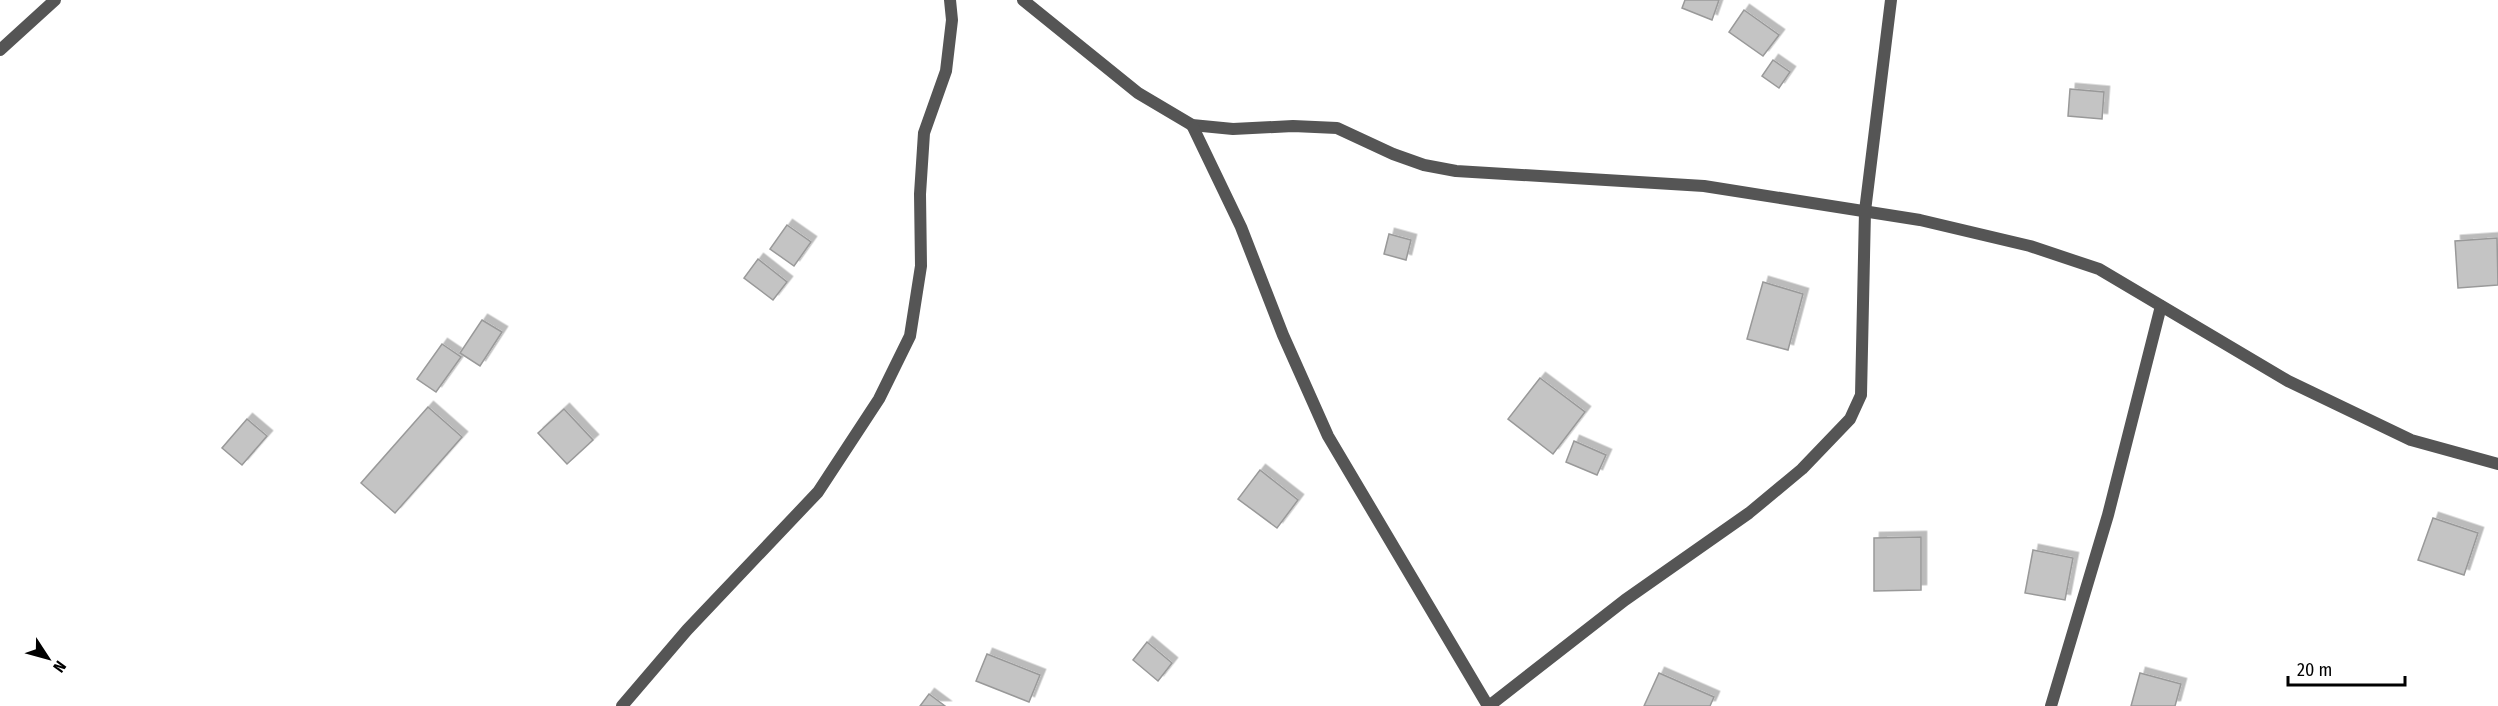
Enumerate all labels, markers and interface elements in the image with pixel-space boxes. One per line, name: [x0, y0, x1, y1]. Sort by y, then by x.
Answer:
north arrow: [18, 628, 78, 688]
scale bar: [2288, 649, 2405, 687]
text: N: [49, 657, 70, 676]
text: 20 m: [2297, 659, 2332, 681]

